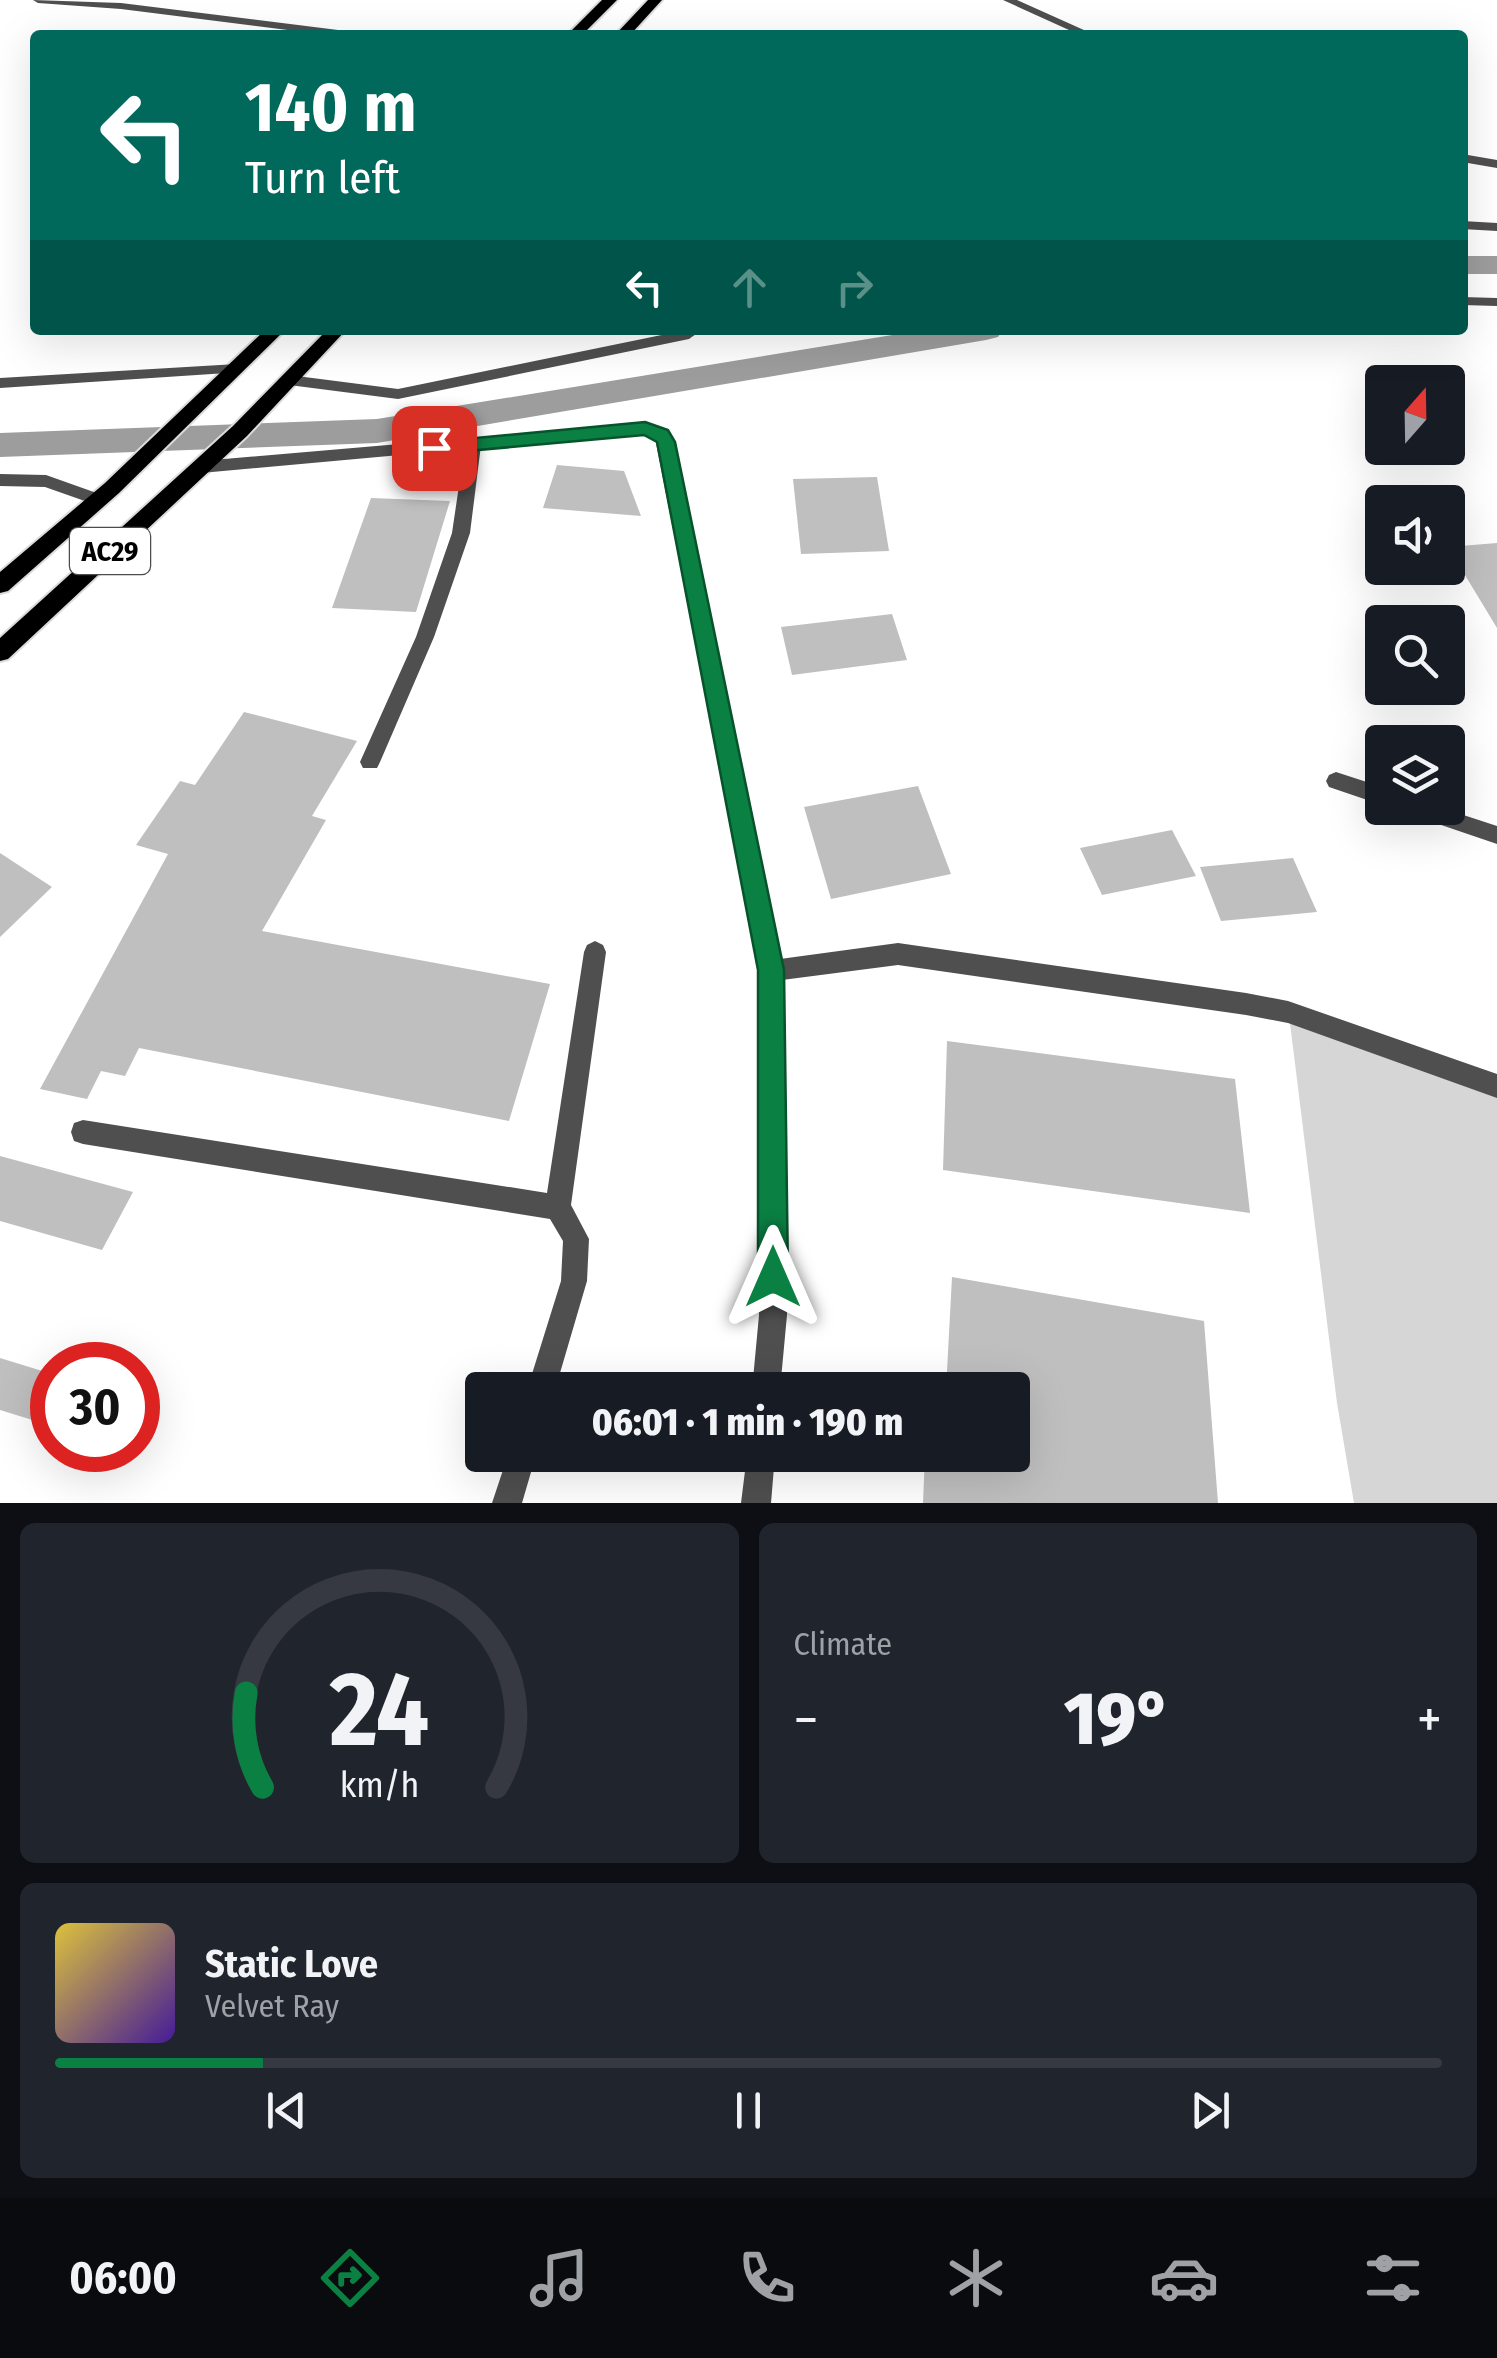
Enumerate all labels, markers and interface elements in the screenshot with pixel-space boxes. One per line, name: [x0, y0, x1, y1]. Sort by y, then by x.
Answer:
text: 140 m: [245, 66, 417, 150]
icon: left: [80, 70, 210, 200]
text: Turn left: [245, 151, 400, 205]
icon: left: [617, 260, 672, 315]
icon: ahead: [722, 260, 777, 315]
icon: right: [827, 260, 882, 315]
north arrow: [1365, 365, 1465, 465]
map controls: [1365, 365, 1465, 825]
pin: [392, 406, 477, 491]
icon: arrive: [407, 421, 462, 476]
button: sound: [1365, 485, 1465, 585]
road number: AC29: [70, 528, 150, 574]
button: search: [1365, 605, 1465, 705]
button: layers: [1365, 725, 1465, 825]
position arrow: [721, 1225, 825, 1329]
speed limit sign: 30: [30, 1342, 160, 1472]
text: 06:01 · 1 min · 190 m: [592, 1399, 903, 1445]
text: Climate: [794, 1625, 892, 1663]
text: 24: [328, 1648, 429, 1773]
text: 19°: [1064, 1674, 1171, 1764]
text: −: [794, 1687, 818, 1753]
text: +: [1417, 1687, 1442, 1753]
text: km/h: [339, 1764, 419, 1806]
text: Static Love: [205, 1941, 378, 1987]
text: Velvet Ray: [205, 1987, 339, 2025]
icon: previous: [259, 2083, 314, 2138]
icon: pause: [721, 2083, 776, 2138]
icon: next: [1183, 2083, 1238, 2138]
icon: directions: [315, 2243, 385, 2313]
icon: music: [524, 2243, 594, 2313]
icon: phone: [732, 2243, 802, 2313]
icon: climate: [941, 2243, 1011, 2313]
icon: car: [1149, 2243, 1219, 2313]
icon: filters: [1358, 2243, 1428, 2313]
text: 06:00: [69, 2251, 177, 2305]

